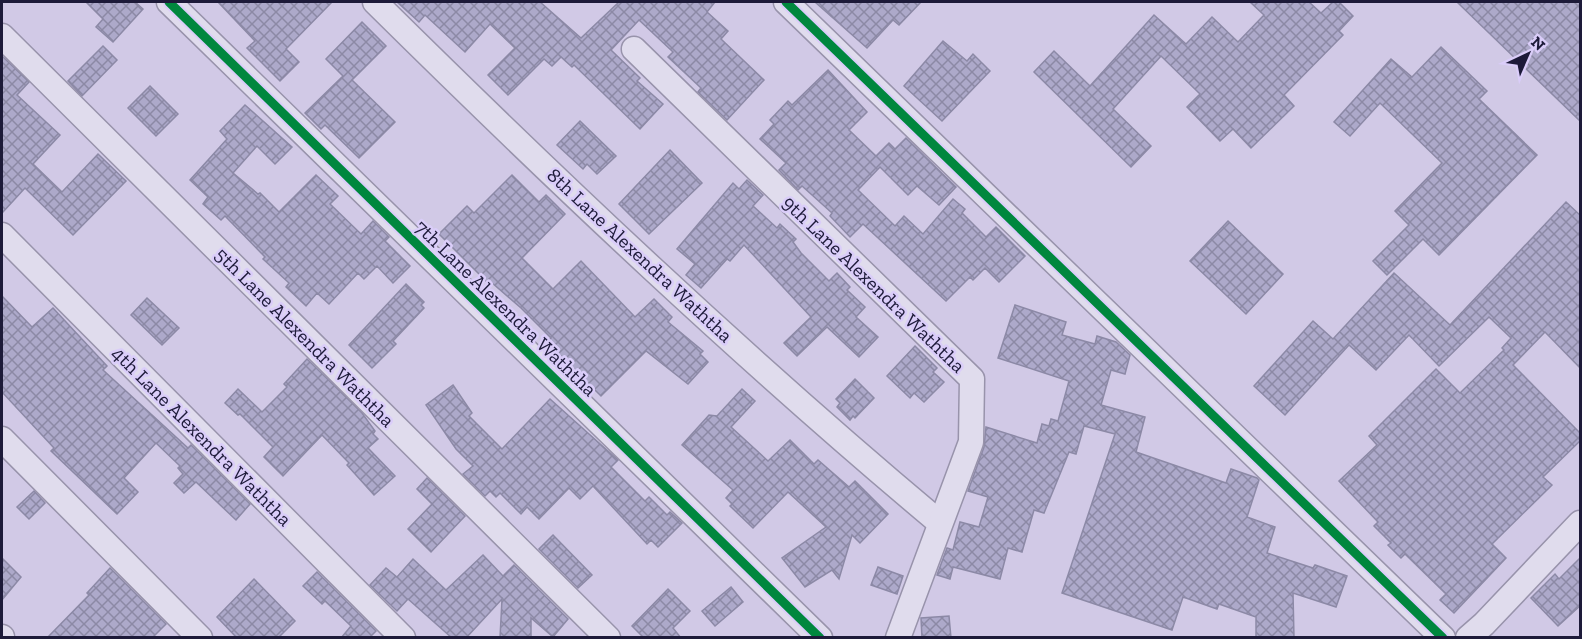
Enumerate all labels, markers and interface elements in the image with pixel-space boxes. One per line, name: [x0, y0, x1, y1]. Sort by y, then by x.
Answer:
north arrow: [1498, 24, 1558, 84]
text: N: [1527, 33, 1549, 55]
street label: 8th Lane Alexendra Waththa: [542, 163, 738, 347]
street label: 9th Lane Alexendra Waththa: [778, 190, 971, 378]
street label: 7th Lane Alexendra Waththa: [410, 215, 602, 401]
street label: 5th Lane Alexendra Waththa: [210, 242, 400, 432]
street label: 4th Lane Alexendra Waththa: [107, 341, 297, 531]

